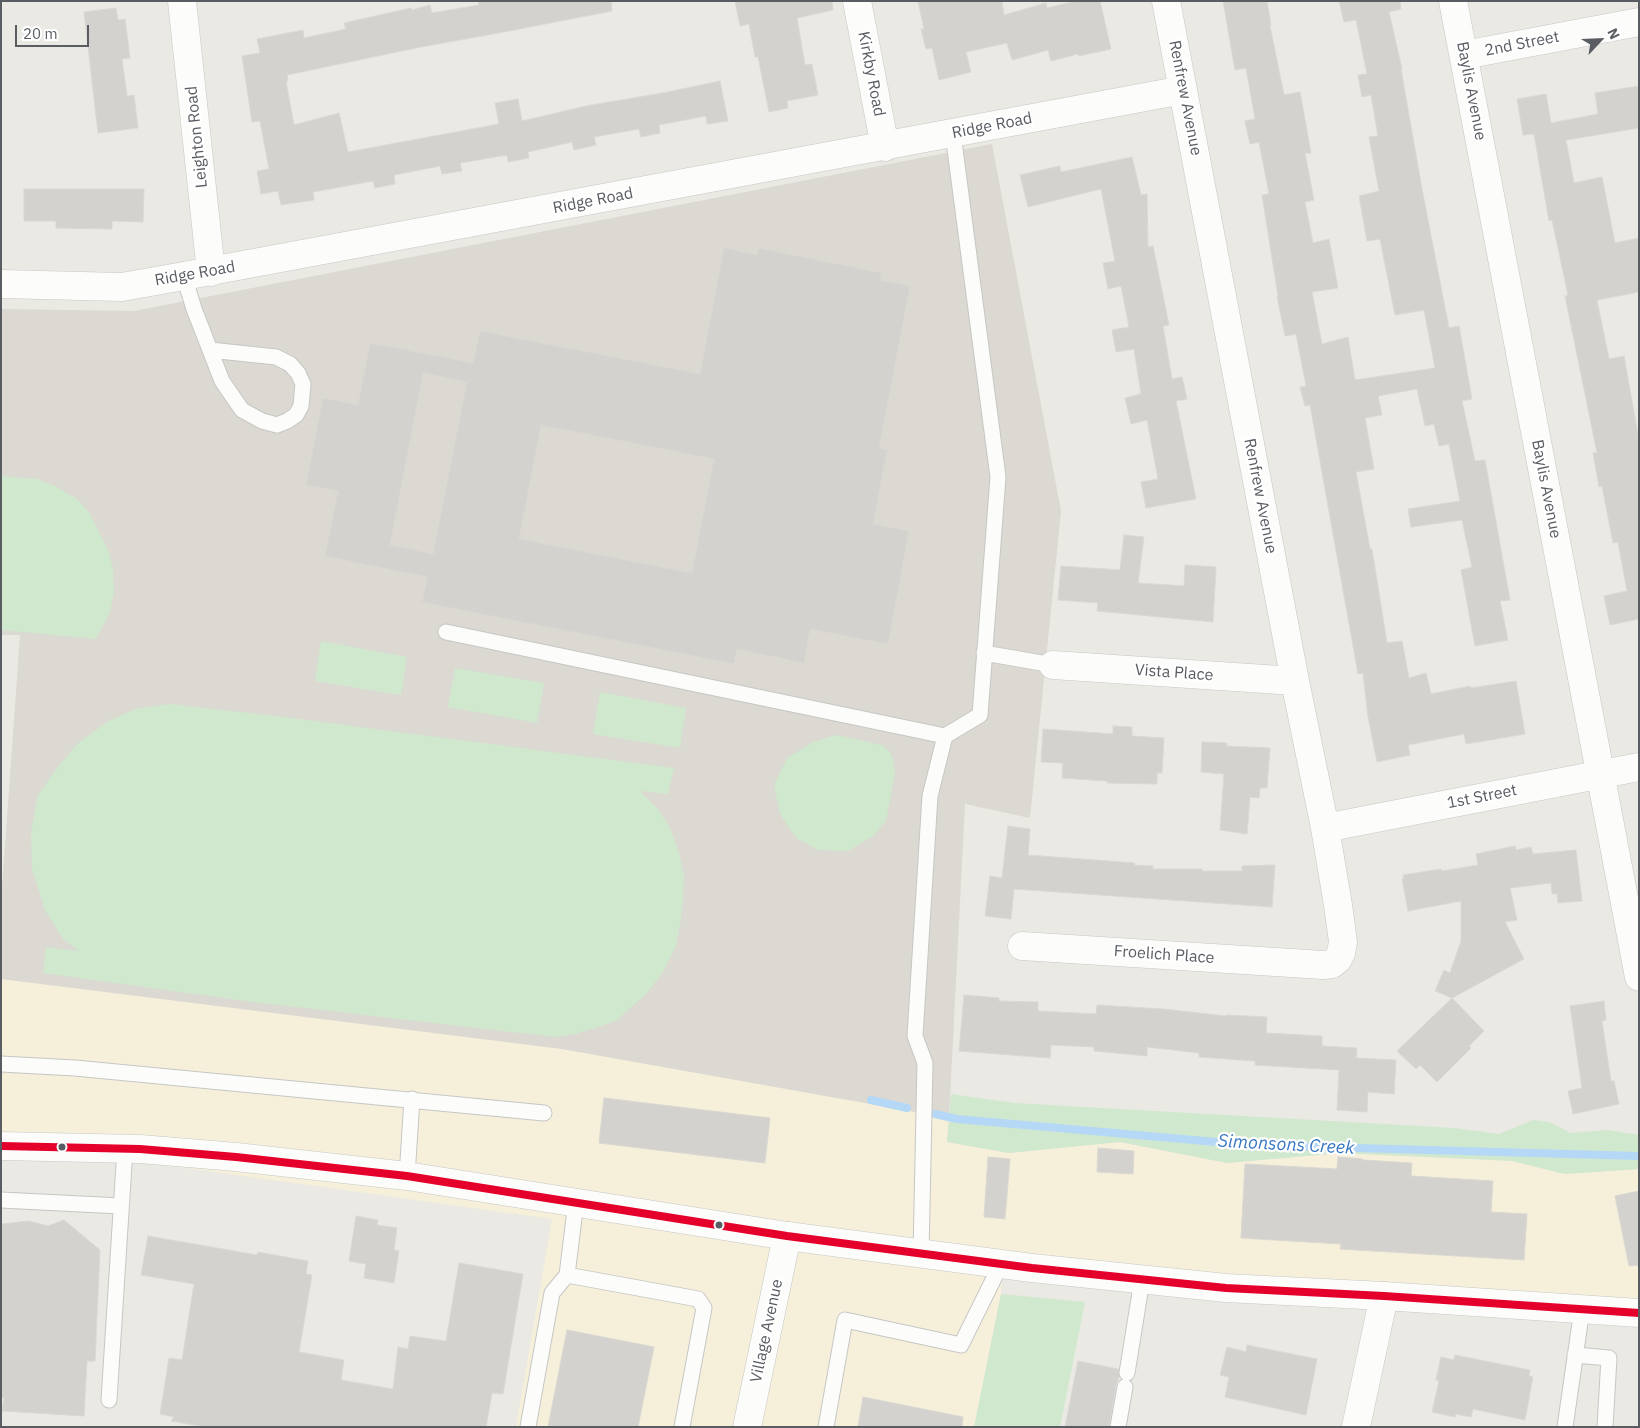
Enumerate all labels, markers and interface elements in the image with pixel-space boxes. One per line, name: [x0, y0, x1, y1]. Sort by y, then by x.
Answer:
scale bar: [18, 15, 91, 47]
north arrow: [1575, 15, 1625, 65]
text: 20 m: [23, 24, 58, 43]
text: N: [1603, 25, 1624, 42]
street label: 2nd Street: [1483, 27, 1561, 61]
street label: Kirkby Road: [853, 30, 889, 118]
street label: Renfrew Avenue: [1164, 39, 1206, 157]
street label: Baylis Avenue: [1452, 40, 1490, 142]
street label: Leighton Road: [182, 85, 212, 189]
street label: Ridge Road: [950, 109, 1034, 143]
street label: Ridge Road: [551, 184, 635, 218]
street label: Ridge Road: [153, 257, 237, 291]
street label: Renfrew Avenue: [1239, 437, 1281, 555]
street label: Baylis Avenue: [1527, 438, 1565, 540]
street label: Vista Place: [1134, 661, 1214, 685]
street label: 1st Street: [1446, 781, 1518, 813]
street label: Froelich Place: [1113, 942, 1215, 968]
water label: Simonsons Creek: [1217, 1131, 1355, 1159]
unlabelled marker: [57, 1142, 67, 1152]
unlabelled marker: [714, 1220, 724, 1230]
street label: Village Avenue: [747, 1278, 787, 1384]

